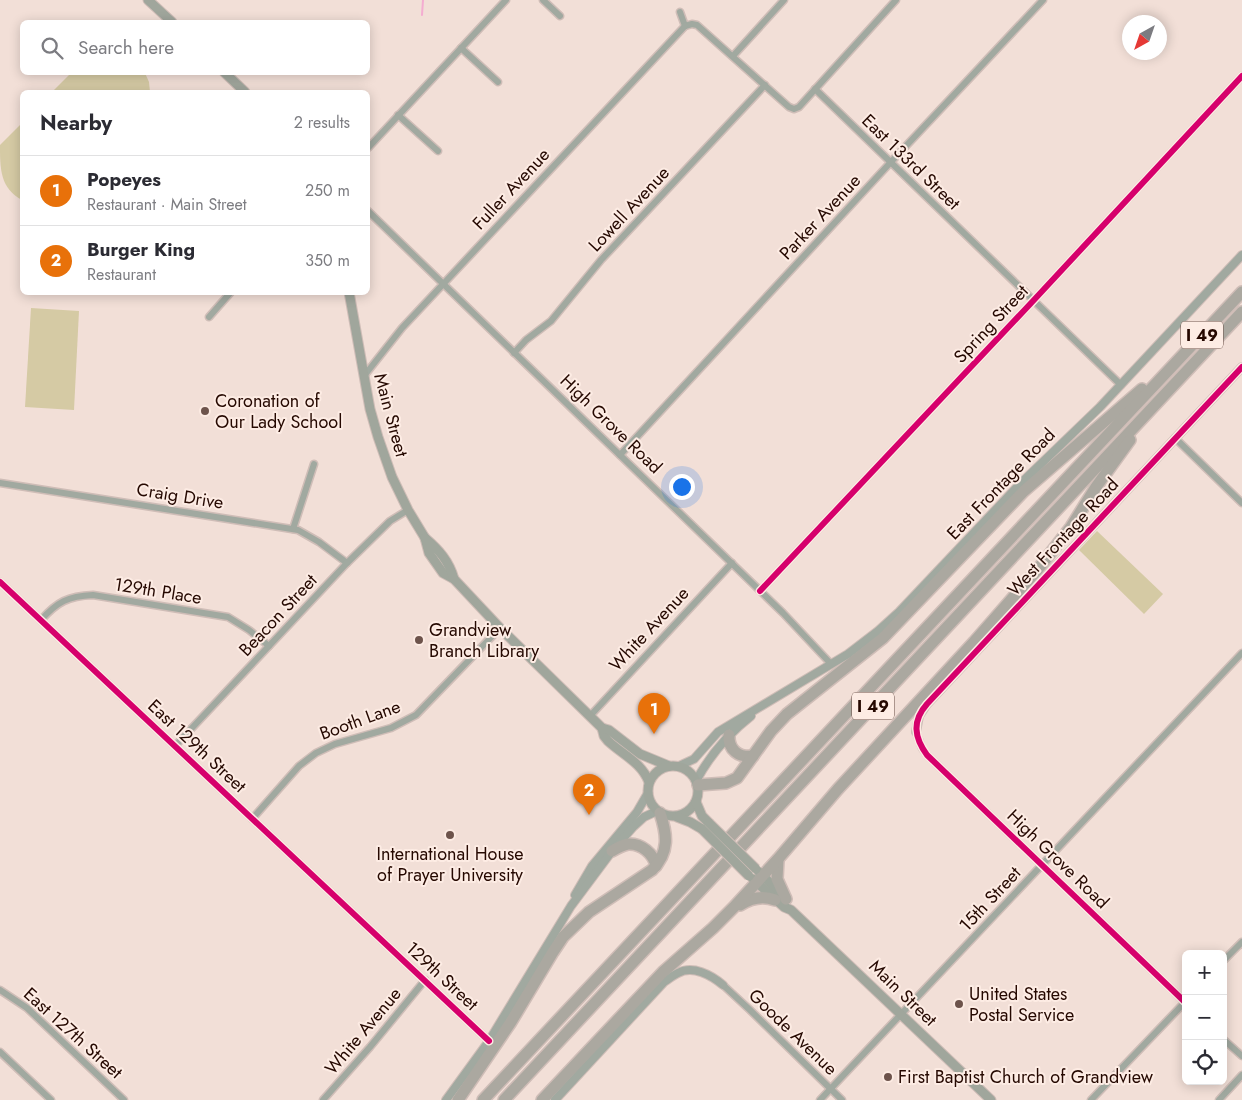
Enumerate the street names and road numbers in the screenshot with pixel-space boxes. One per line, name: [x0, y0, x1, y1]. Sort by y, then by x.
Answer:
street label: East 133rd Street: [856, 108, 967, 216]
street label: Fuller Avenue: [466, 142, 556, 236]
street label: Lowell Avenue: [582, 160, 676, 258]
street label: Parker Avenue: [773, 168, 867, 266]
street label: Spring Street: [948, 278, 1035, 369]
road number: I 49: [1181, 322, 1223, 348]
street label: High Grove Road: [554, 368, 668, 480]
street label: Main Street: [367, 370, 415, 460]
street label: East Frontage Road: [941, 422, 1061, 546]
street label: West Frontage Road: [1001, 472, 1125, 602]
street label: Craig Drive: [135, 476, 225, 516]
street label: Beacon Street: [233, 568, 324, 662]
street label: 129th Place: [112, 571, 204, 611]
street label: White Avenue: [603, 581, 695, 677]
road number: I 49: [852, 692, 894, 719]
street label: East 129th Street: [142, 693, 253, 799]
street label: Booth Lane: [316, 693, 404, 747]
street label: High Grove Road: [1001, 803, 1115, 915]
street label: 15th Street: [953, 860, 1027, 937]
street label: 129th Street: [400, 936, 485, 1017]
street label: Main Street: [863, 954, 943, 1033]
street label: East 127th Street: [18, 981, 129, 1085]
street label: White Avenue: [319, 982, 407, 1080]
street label: Goode Avenue: [743, 983, 843, 1081]

